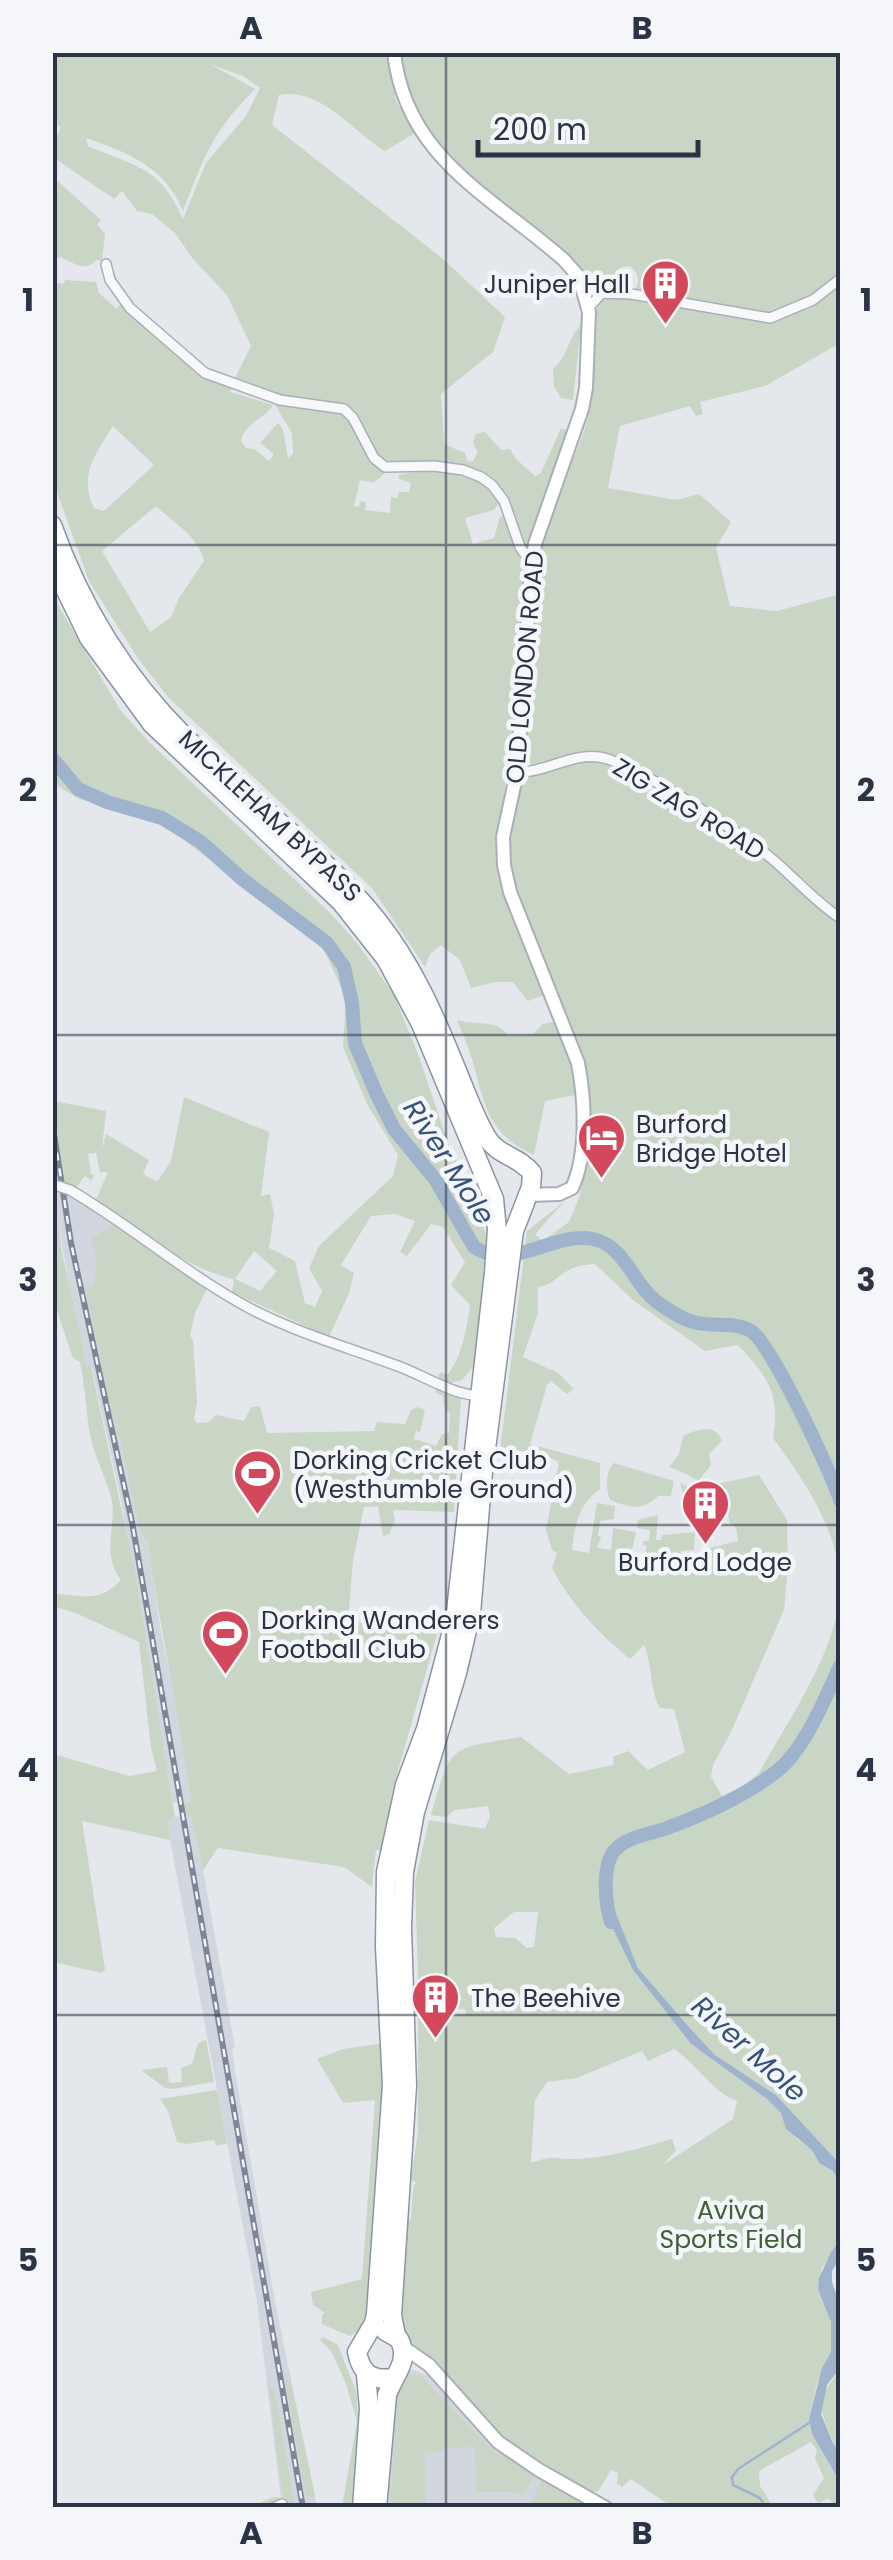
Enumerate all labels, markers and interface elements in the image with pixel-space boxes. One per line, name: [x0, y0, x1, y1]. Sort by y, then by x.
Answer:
text: A: [239, 5, 263, 50]
text: B: [631, 5, 653, 50]
scale bar: [478, 95, 698, 157]
text: 200 m: [493, 108, 587, 151]
building icon: Juniper Hall: [639, 258, 691, 326]
place label: Juniper Hall: [484, 267, 630, 302]
text: 1: [22, 277, 34, 322]
text: 1: [860, 277, 872, 322]
street label: OLD LONDON ROAD: [497, 549, 553, 785]
street label: MICKLEHAM BYPASS: [171, 722, 369, 910]
street label: ZIG ZAG ROAD: [606, 750, 772, 868]
text: 2: [19, 767, 37, 812]
text: 2: [857, 767, 875, 812]
water label: River Mole: [394, 1092, 504, 1232]
place label: Burford Bridge Hotel: [636, 1107, 787, 1171]
hotel icon: Burford Bridge Hotel: [575, 1112, 627, 1180]
text: 3: [18, 1257, 38, 1302]
text: 3: [856, 1257, 876, 1302]
place label: Dorking Cricket Club (Westhumble Ground): [293, 1443, 574, 1507]
sports icon: Dorking Cricket Club (Westhumble Ground): [232, 1448, 284, 1516]
building icon: Burford Lodge: [679, 1478, 731, 1546]
place label: Burford Lodge: [618, 1545, 792, 1580]
place label: Dorking Wanderers Football Club: [261, 1603, 500, 1667]
sports icon: Dorking Wanderers Football Club: [200, 1608, 252, 1676]
text: 4: [17, 1747, 39, 1792]
text: 4: [855, 1747, 877, 1792]
building icon: The Beehive: [410, 1972, 462, 2040]
place label: The Beehive: [471, 1981, 621, 2016]
water label: River Mole: [683, 1987, 815, 2111]
park label: Aviva Sports Field: [659, 2193, 803, 2257]
text: 5: [18, 2237, 38, 2282]
text: 5: [856, 2237, 876, 2282]
text: A: [239, 2510, 263, 2555]
text: B: [631, 2510, 653, 2555]

